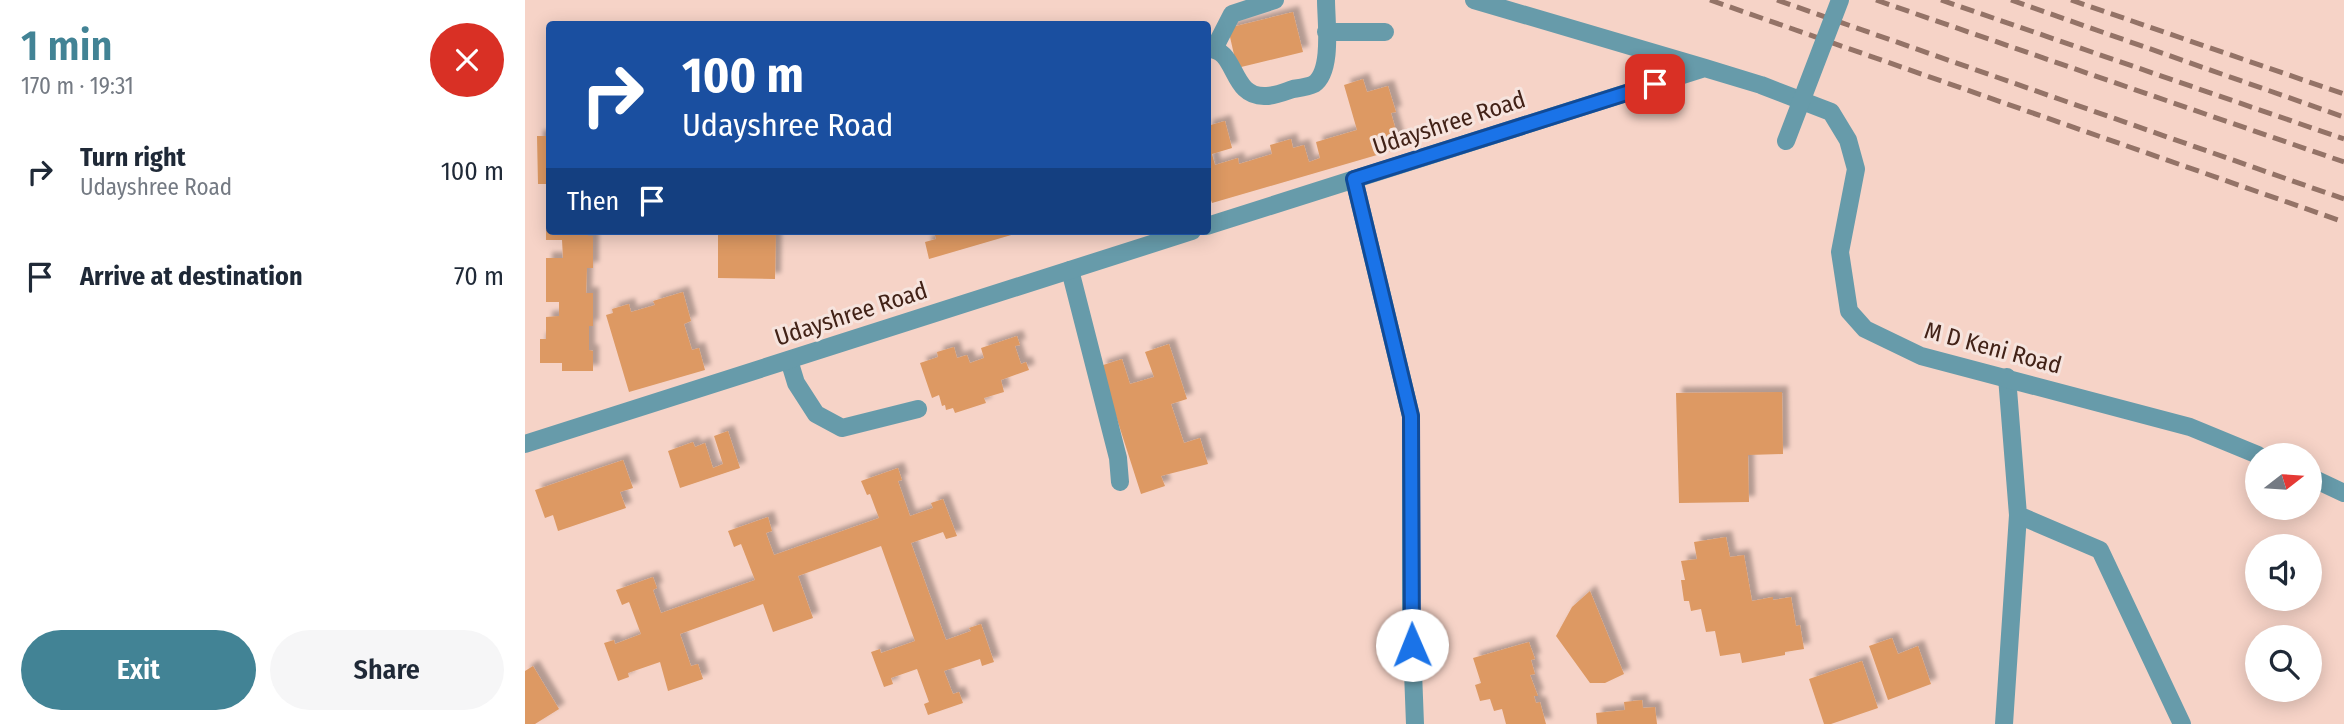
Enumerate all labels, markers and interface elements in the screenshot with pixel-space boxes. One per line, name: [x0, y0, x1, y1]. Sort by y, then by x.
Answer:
text: 1 min: [21, 21, 112, 71]
button: close: [430, 23, 504, 97]
text: 100 m: [682, 46, 804, 105]
icon: right: [567, 49, 658, 140]
pin: [1625, 54, 1685, 114]
icon: arrive: [1636, 65, 1674, 103]
text: 170 m · 19:31: [21, 72, 134, 100]
street label: Udayshree Road: [1369, 85, 1529, 161]
text: Udayshree Road: [682, 106, 894, 144]
text: Turn right: [80, 142, 186, 173]
icon: right: [21, 153, 59, 191]
text: 100 m: [441, 156, 504, 187]
text: Udayshree Road: [80, 173, 232, 201]
icon: arrive: [633, 182, 671, 220]
text: Then: [567, 186, 619, 217]
icon: arrive: [21, 258, 59, 296]
text: Arrive at destination: [80, 261, 303, 292]
text: 70 m: [454, 261, 504, 292]
street label: Udayshree Road: [771, 276, 931, 352]
street label: M D Keni Road: [1921, 316, 2065, 380]
north arrow: [2245, 443, 2322, 520]
map controls: [2245, 443, 2322, 702]
button: sound: [2245, 534, 2322, 611]
position arrow: [1375, 608, 1449, 682]
button: search: [2245, 625, 2322, 702]
button: Exit: [21, 630, 256, 710]
button: Share: [270, 630, 504, 710]

